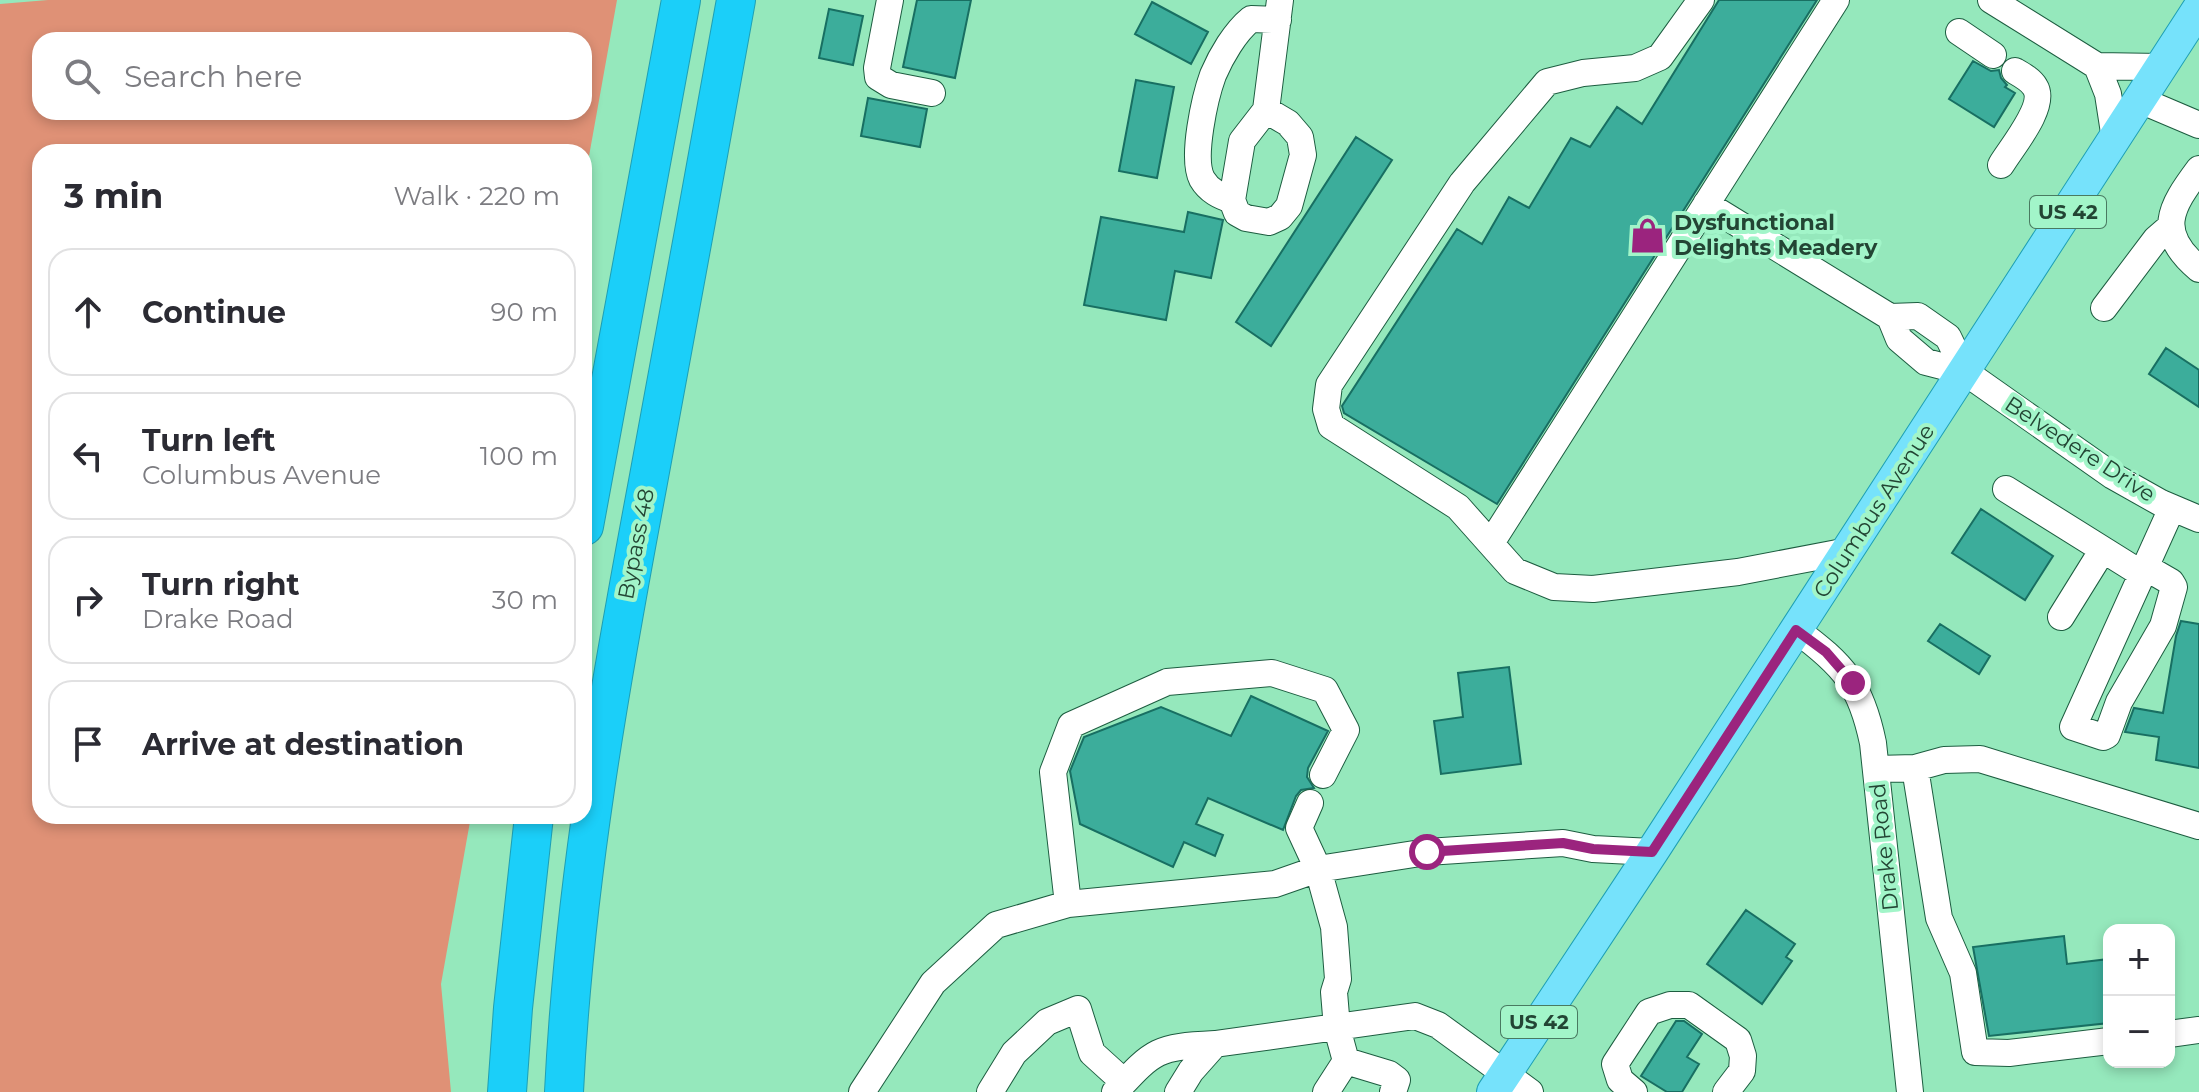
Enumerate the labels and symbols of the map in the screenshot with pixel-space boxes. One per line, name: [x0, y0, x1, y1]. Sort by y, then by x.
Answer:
road number: US 42: [2030, 196, 2106, 228]
place label: Dysfunctional Delights Meadery: [1674, 209, 1878, 261]
shop icon: Dysfunctional Delights Meadery: [1629, 216, 1667, 254]
street label: Belvedere Drive: [2000, 390, 2160, 508]
street label: Columbus Avenue: [1808, 419, 1940, 603]
street label: Bypass 48: [612, 486, 660, 602]
route end: [1835, 665, 1871, 701]
street label: Drake Road: [1864, 782, 1904, 912]
route start: [1409, 834, 1445, 870]
road number: US 42: [1501, 1006, 1577, 1038]

